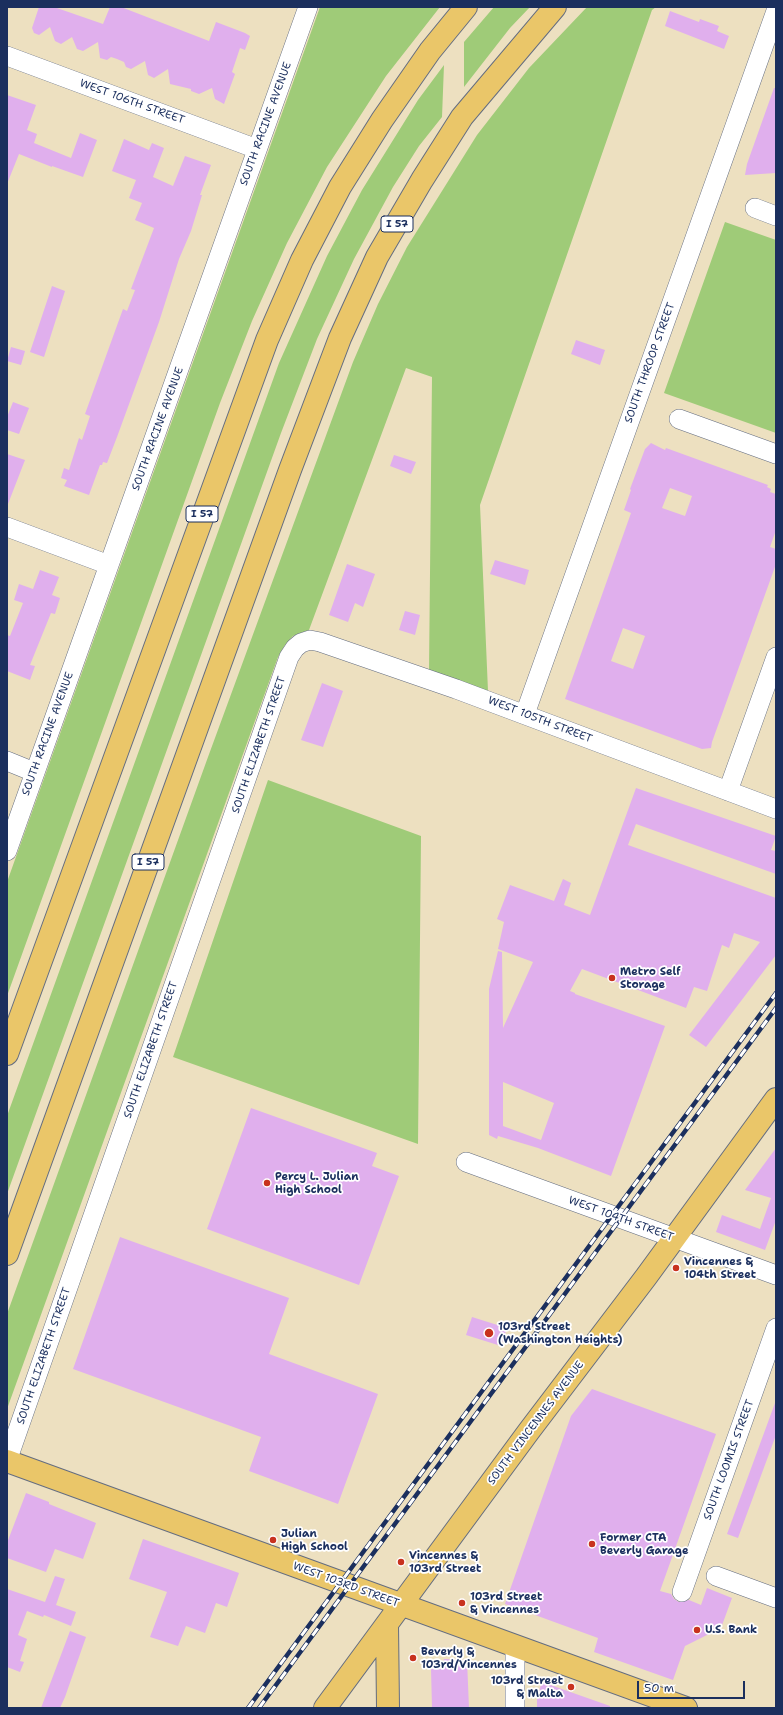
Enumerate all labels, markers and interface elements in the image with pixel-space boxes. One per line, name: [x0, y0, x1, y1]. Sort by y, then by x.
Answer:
street label: SOUTH RACINE AVENUE: [237, 60, 295, 188]
street label: WEST 106TH STREET: [78, 77, 186, 127]
road number: I 57: [381, 216, 413, 232]
street label: SOUTH THROOP STREET: [622, 301, 678, 425]
street label: SOUTH RACINE AVENUE: [129, 365, 187, 493]
road number: I 57: [186, 506, 218, 522]
street label: SOUTH RACINE AVENUE: [19, 670, 77, 798]
street label: SOUTH ELIZABETH STREET: [229, 675, 289, 815]
street label: WEST 105TH STREET: [486, 694, 594, 746]
road number: I 57: [132, 854, 164, 870]
place label: Metro Self Storage: [620, 965, 681, 991]
marker: Metro Self Storage: [607, 973, 617, 983]
street label: SOUTH ELIZABETH STREET: [121, 980, 181, 1120]
place label: Percy L. Julian High School: [275, 1170, 359, 1196]
marker: Percy L. Julian High School: [262, 1178, 272, 1188]
street label: WEST 104TH STREET: [567, 1194, 675, 1244]
place label: Vincennes & 104th Street: [684, 1255, 756, 1281]
marker: Vincennes & 104th Street: [671, 1263, 681, 1273]
street label: SOUTH ELIZABETH STREET: [14, 1286, 74, 1426]
place label: 103rd Street (Washington Heights): [498, 1320, 622, 1346]
marker: 103rd Street (Washington Heights): [483, 1327, 495, 1339]
street label: SOUTH VINCENNES AVENUE: [485, 1358, 587, 1488]
street label: SOUTH LOOMIS STREET: [701, 1398, 757, 1522]
place label: Julian High School: [281, 1527, 348, 1553]
place label: Former CTA Beverly Garage: [600, 1531, 689, 1557]
marker: Julian High School: [268, 1535, 278, 1545]
marker: Former CTA Beverly Garage: [587, 1539, 597, 1549]
place label: Vincennes & 103rd Street: [409, 1549, 481, 1575]
marker: Vincennes & 103rd Street: [396, 1557, 406, 1567]
street label: WEST 103RD STREET: [291, 1560, 401, 1610]
place label: 103rd Street & Vincennes: [470, 1590, 542, 1616]
marker: 103rd Street & Vincennes: [457, 1598, 467, 1608]
place label: U.S. Bank: [705, 1623, 757, 1637]
marker: U.S. Bank: [692, 1625, 702, 1635]
place label: Beverly & 103rd/Vincennes: [421, 1645, 517, 1671]
marker: Beverly & 103rd/Vincennes: [408, 1653, 418, 1663]
scale bar: [639, 1673, 747, 1699]
place label: 103rd Street & Malta: [491, 1674, 563, 1700]
text: 50 m: [644, 1680, 674, 1696]
marker: 103rd Street & Malta: [566, 1682, 576, 1692]

